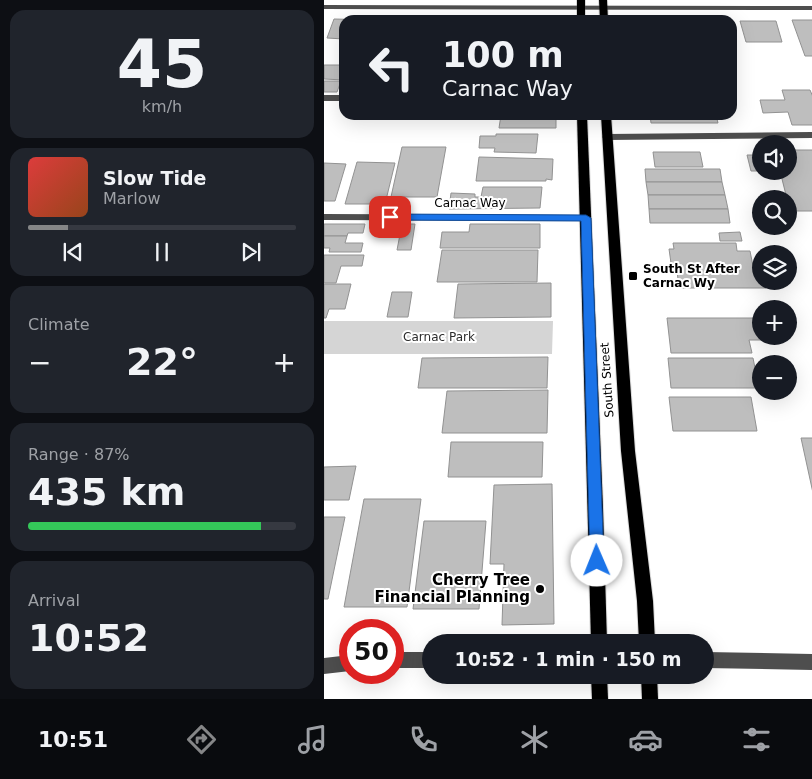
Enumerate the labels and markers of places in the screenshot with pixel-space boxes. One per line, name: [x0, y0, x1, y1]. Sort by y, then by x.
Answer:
pin: [369, 196, 411, 238]
place label: South St After Carnac Wy: [643, 262, 740, 290]
marker: South St After Carnac Wy: [627, 270, 639, 282]
place label: Cherry Tree Financial Planning: [374, 571, 530, 606]
marker: Cherry Tree Financial Planning: [534, 583, 546, 595]

